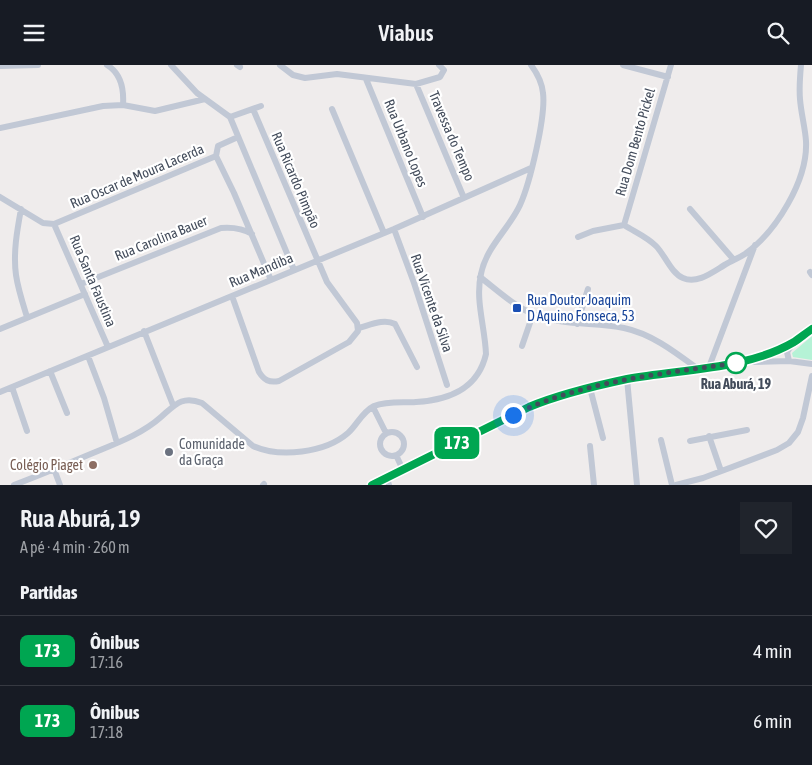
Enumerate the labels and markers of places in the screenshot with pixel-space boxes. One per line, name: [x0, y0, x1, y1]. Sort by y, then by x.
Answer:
place label: Rua Doutor Joaquim D Aquino Fonseca, 53: [527, 292, 635, 324]
marker: Rua Doutor Joaquim D Aquino Fonseca, 53: [511, 302, 523, 314]
marker: Rua Aburá, 19: [725, 352, 747, 374]
place label: Rua Aburá, 19: [701, 376, 772, 392]
place label: Comunidade da Graça: [179, 436, 245, 468]
marker: Comunidade da Graça: [163, 446, 175, 458]
place label: Colégio Piaget: [10, 457, 83, 473]
marker: Colégio Piaget: [87, 459, 99, 471]

